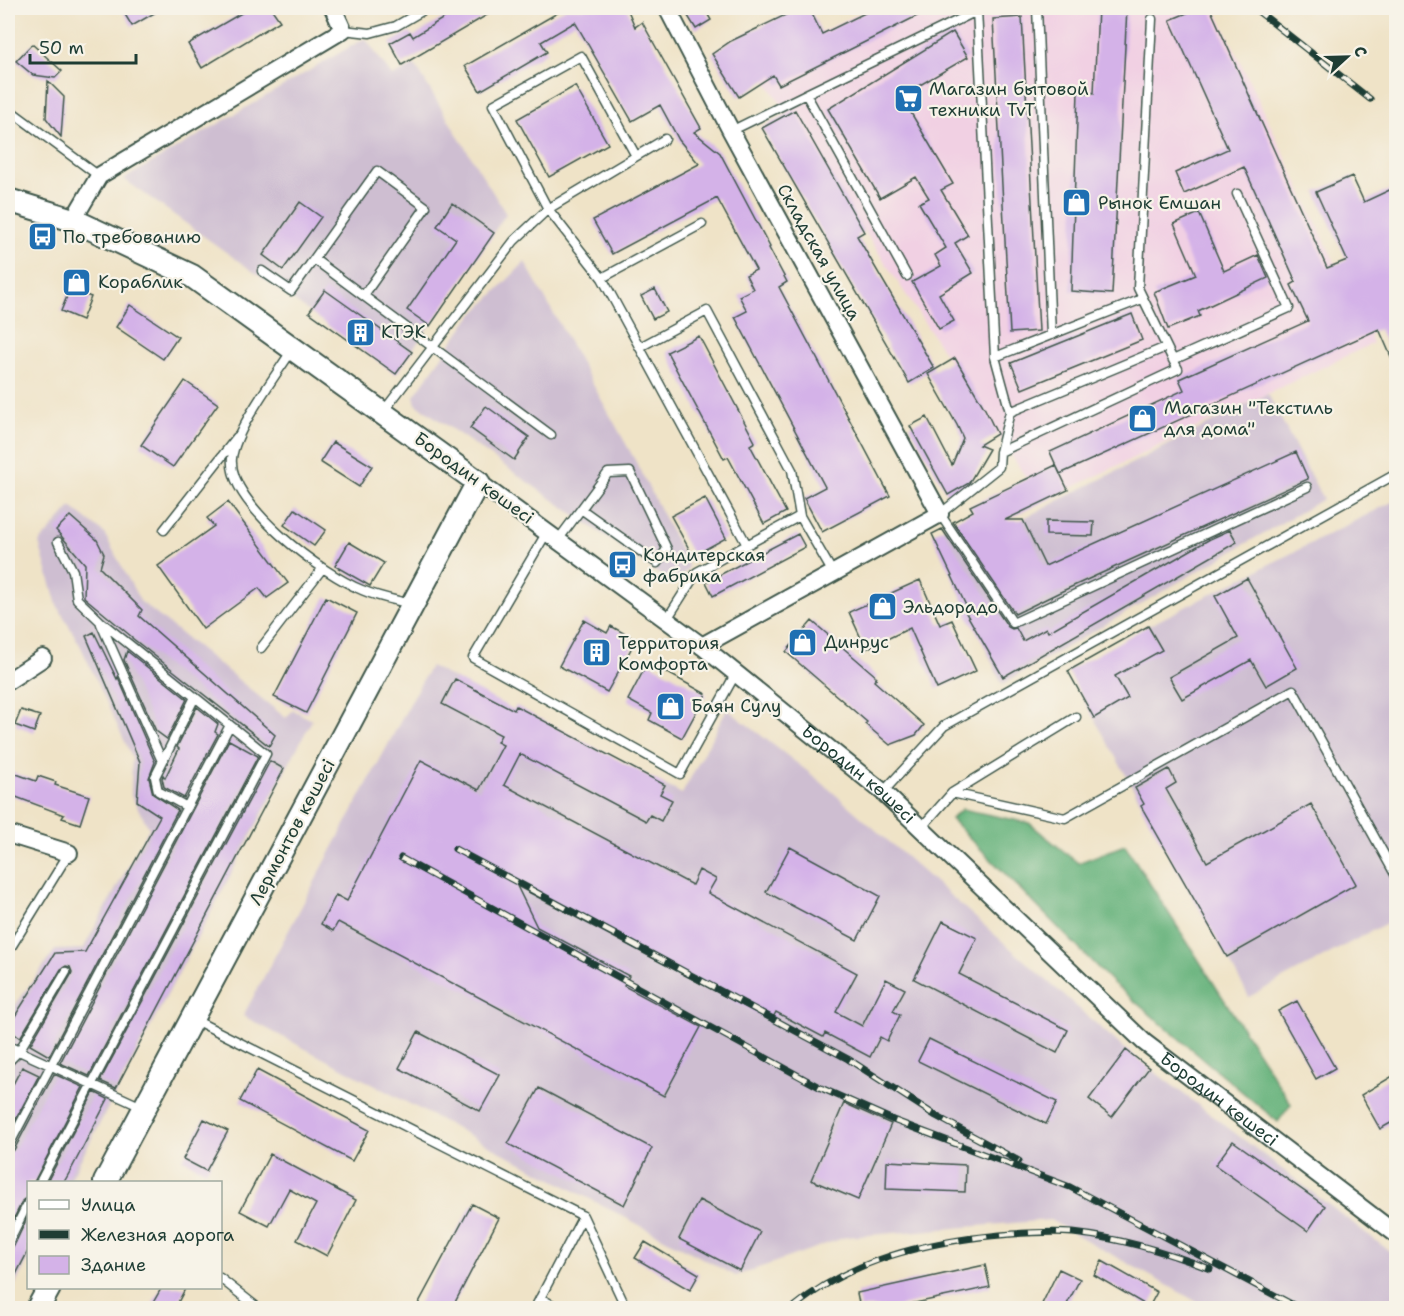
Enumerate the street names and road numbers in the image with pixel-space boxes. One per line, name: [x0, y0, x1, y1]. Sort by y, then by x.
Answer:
street label: Складская улица: [772, 179, 866, 325]
street label: Бородин көшесі: [409, 426, 539, 530]
street label: Бородин көшесі: [797, 719, 921, 829]
street label: Лермонтов көшесі: [243, 755, 341, 909]
street label: Бородин көшесі: [1155, 1046, 1283, 1152]

